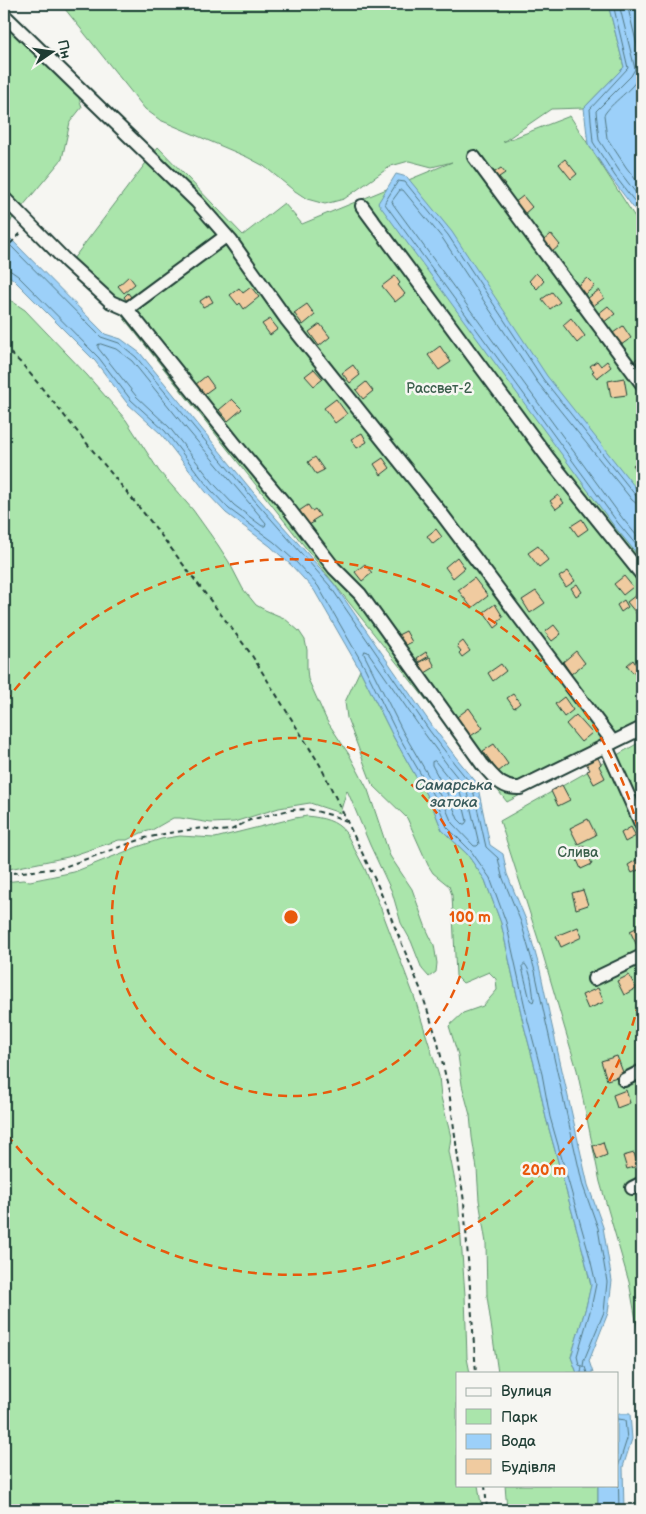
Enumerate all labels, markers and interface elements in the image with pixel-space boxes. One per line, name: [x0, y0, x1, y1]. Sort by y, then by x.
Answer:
north arrow: [28, 28, 78, 78]
text: Пн: [54, 38, 75, 60]
park label: Рассвет-2: [406, 380, 473, 397]
water label: Самарська затока: [415, 776, 493, 812]
park label: Слива: [558, 844, 599, 861]
centre of rings: [282, 908, 300, 926]
text: 100 m: [449, 908, 491, 927]
text: 200 m: [522, 1161, 566, 1180]
legend: [456, 1372, 618, 1486]
text: Вулиця: [501, 1382, 552, 1401]
text: Парк: [501, 1408, 538, 1427]
text: Вода: [501, 1432, 536, 1451]
text: Будівля: [501, 1458, 556, 1477]

